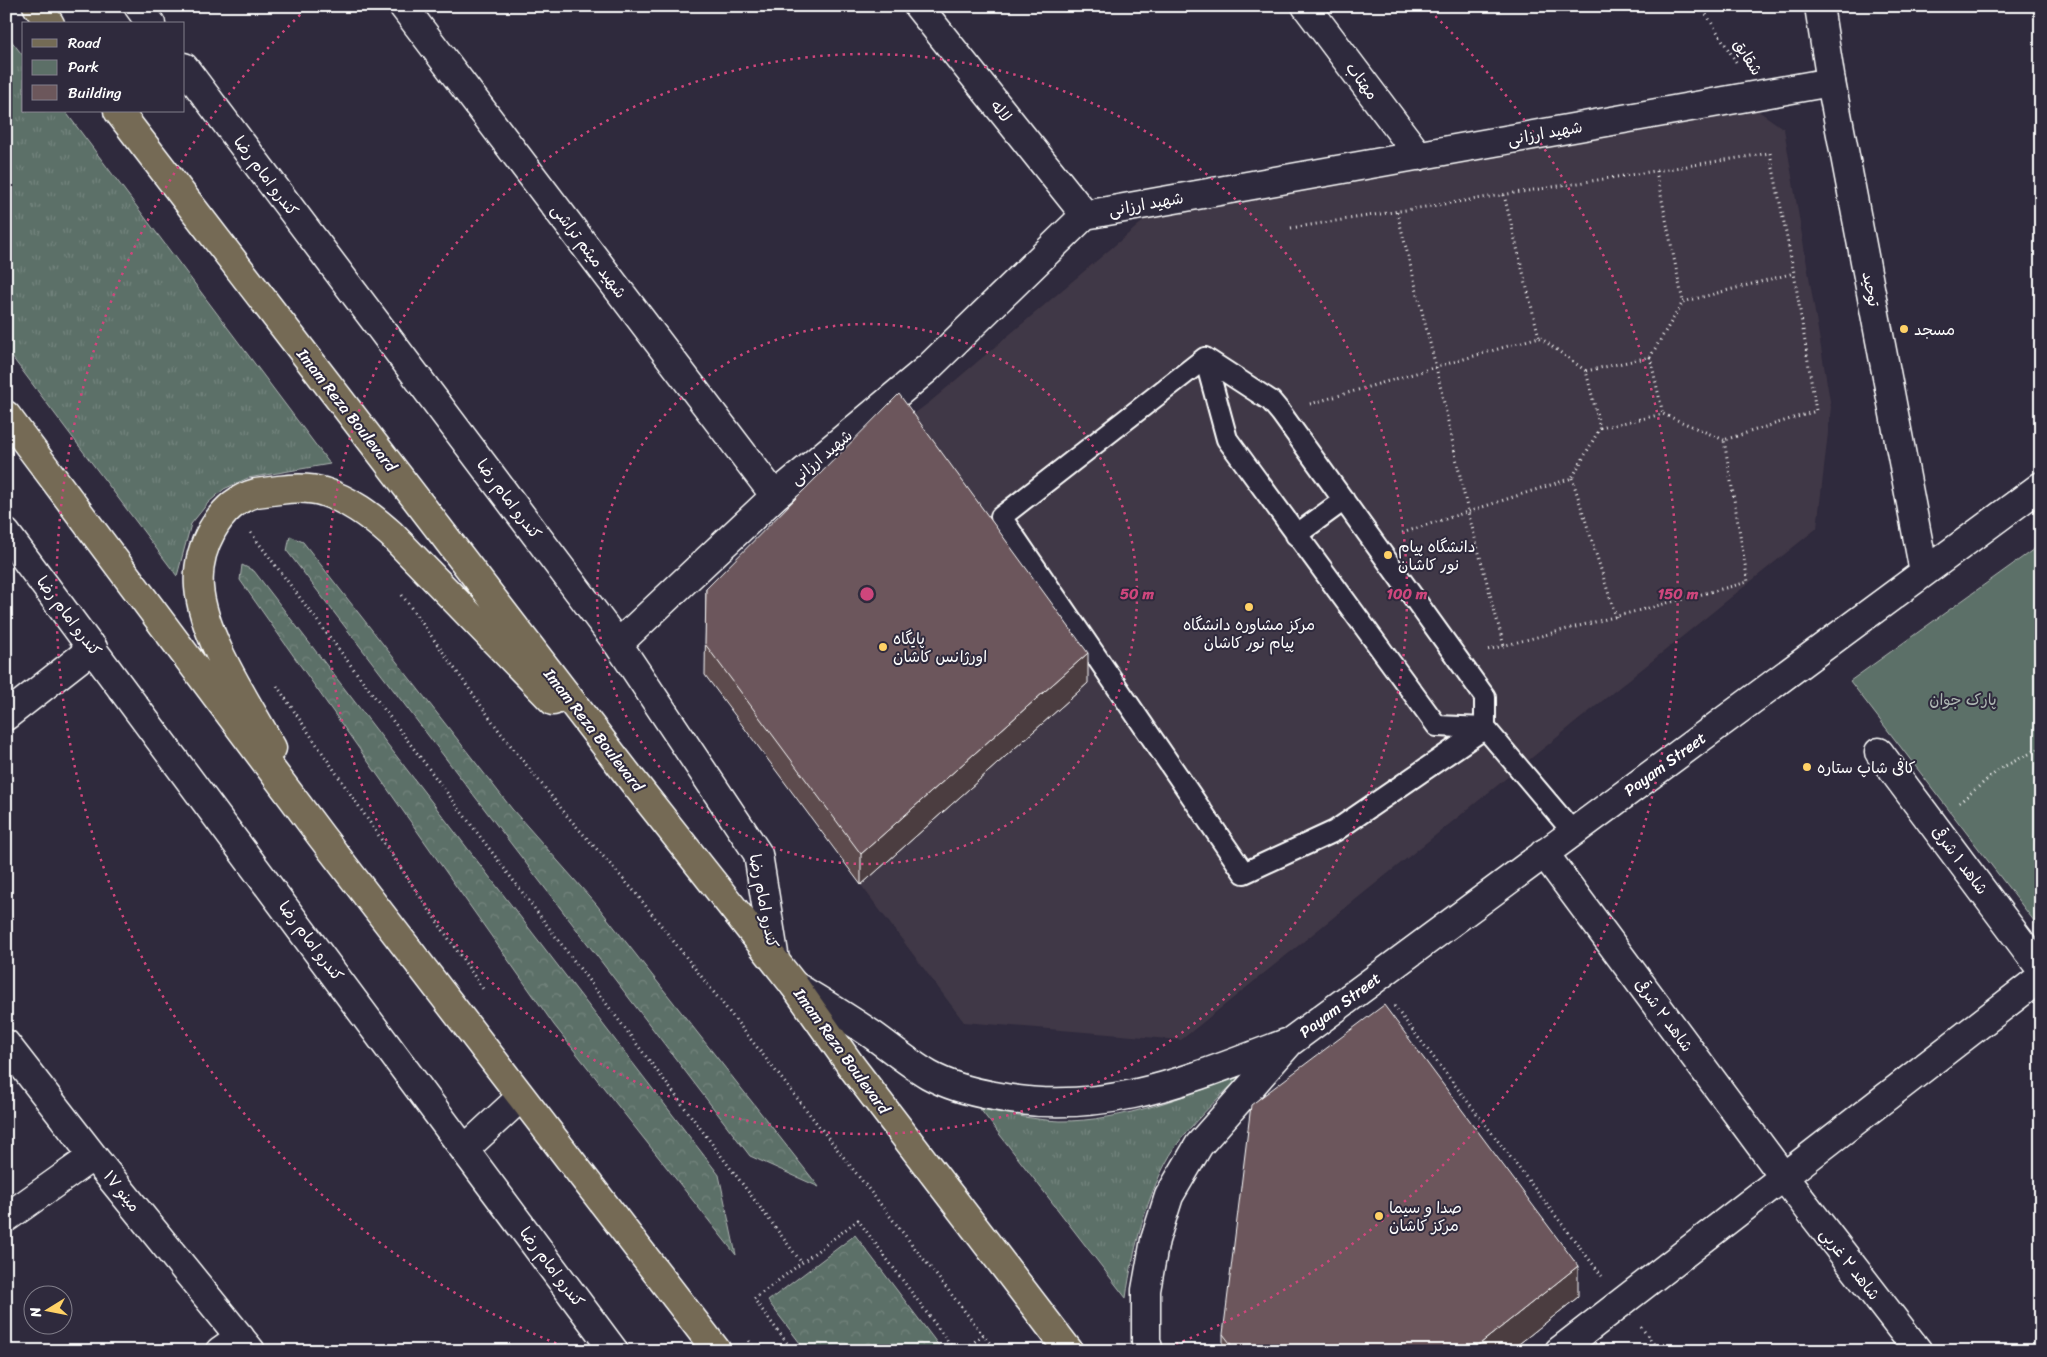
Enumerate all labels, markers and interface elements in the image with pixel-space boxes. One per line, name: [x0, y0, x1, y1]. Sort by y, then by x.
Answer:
legend: [22, 22, 185, 112]
text: Road: [68, 30, 101, 56]
street label: شقایق: [1725, 33, 1771, 81]
text: Park: [68, 54, 99, 80]
street label: مهتاب: [1338, 56, 1386, 106]
text: Building: [68, 80, 122, 106]
street label: لاله: [983, 93, 1019, 129]
street label: شهید ارزانی: [1505, 112, 1585, 154]
street label: کندرو امام رضا: [226, 129, 306, 223]
street label: شهید ارزانی: [1106, 183, 1186, 225]
street label: شهید میثم تراشی: [543, 197, 635, 305]
street label: توحید: [1853, 269, 1889, 309]
place label: مسجد: [1914, 315, 1955, 344]
marker: مسجد: [1898, 323, 1910, 335]
street label: Imam Reza Boulevard: [289, 341, 406, 479]
street label: شهید ارزانی: [783, 422, 859, 492]
street label: کندرو امام رضا: [469, 452, 549, 546]
place label: دانشگاه پیام نور کاشان: [1398, 532, 1475, 579]
marker: دانشگاه پیام نور کاشان: [1382, 549, 1394, 561]
street label: کندرو امام رضا: [29, 569, 109, 663]
text: 50 m: [1120, 581, 1155, 607]
text: 100 m: [1387, 581, 1428, 607]
text: 150 m: [1658, 581, 1699, 607]
centre of rings: [858, 585, 876, 603]
marker: مرکز مشاوره دانشگاه پیام نور کاشان: [1243, 601, 1255, 613]
place label: مرکز مشاوره دانشگاه پیام نور کاشان: [1183, 610, 1315, 657]
place label: پایگاه اورژانس کاشان: [893, 624, 987, 671]
marker: پایگاه اورژانس کاشان: [877, 641, 889, 653]
street label: Imam Reza Boulevard: [536, 661, 653, 799]
park label: پارک جوان: [1929, 685, 1997, 714]
street label: Payam Street: [1617, 724, 1713, 804]
place label: کافی شاپ ستاره: [1817, 753, 1916, 782]
marker: کافی شاپ ستاره: [1801, 761, 1813, 773]
street label: شاهد ۱ شرقی: [1924, 819, 1996, 901]
street label: کندرو امام رضا: [741, 851, 787, 951]
street label: کندرو امام رضا: [271, 894, 351, 988]
street label: Payam Street: [1293, 964, 1387, 1046]
street label: شاهد ۲ شرقی: [1627, 972, 1701, 1058]
street label: Imam Reza Boulevard: [785, 981, 899, 1122]
street label: مینو ۱۷: [96, 1163, 148, 1219]
place label: صدا و سیما مرکز کاشان: [1389, 1193, 1462, 1240]
marker: صدا و سیما مرکز کاشان: [1373, 1210, 1385, 1222]
street label: کندرو امام رضا: [512, 1220, 592, 1314]
street label: شاهد ۲ غربی: [1812, 1221, 1888, 1307]
north arrow: [22, 1284, 72, 1334]
text: N: [22, 1305, 49, 1320]

